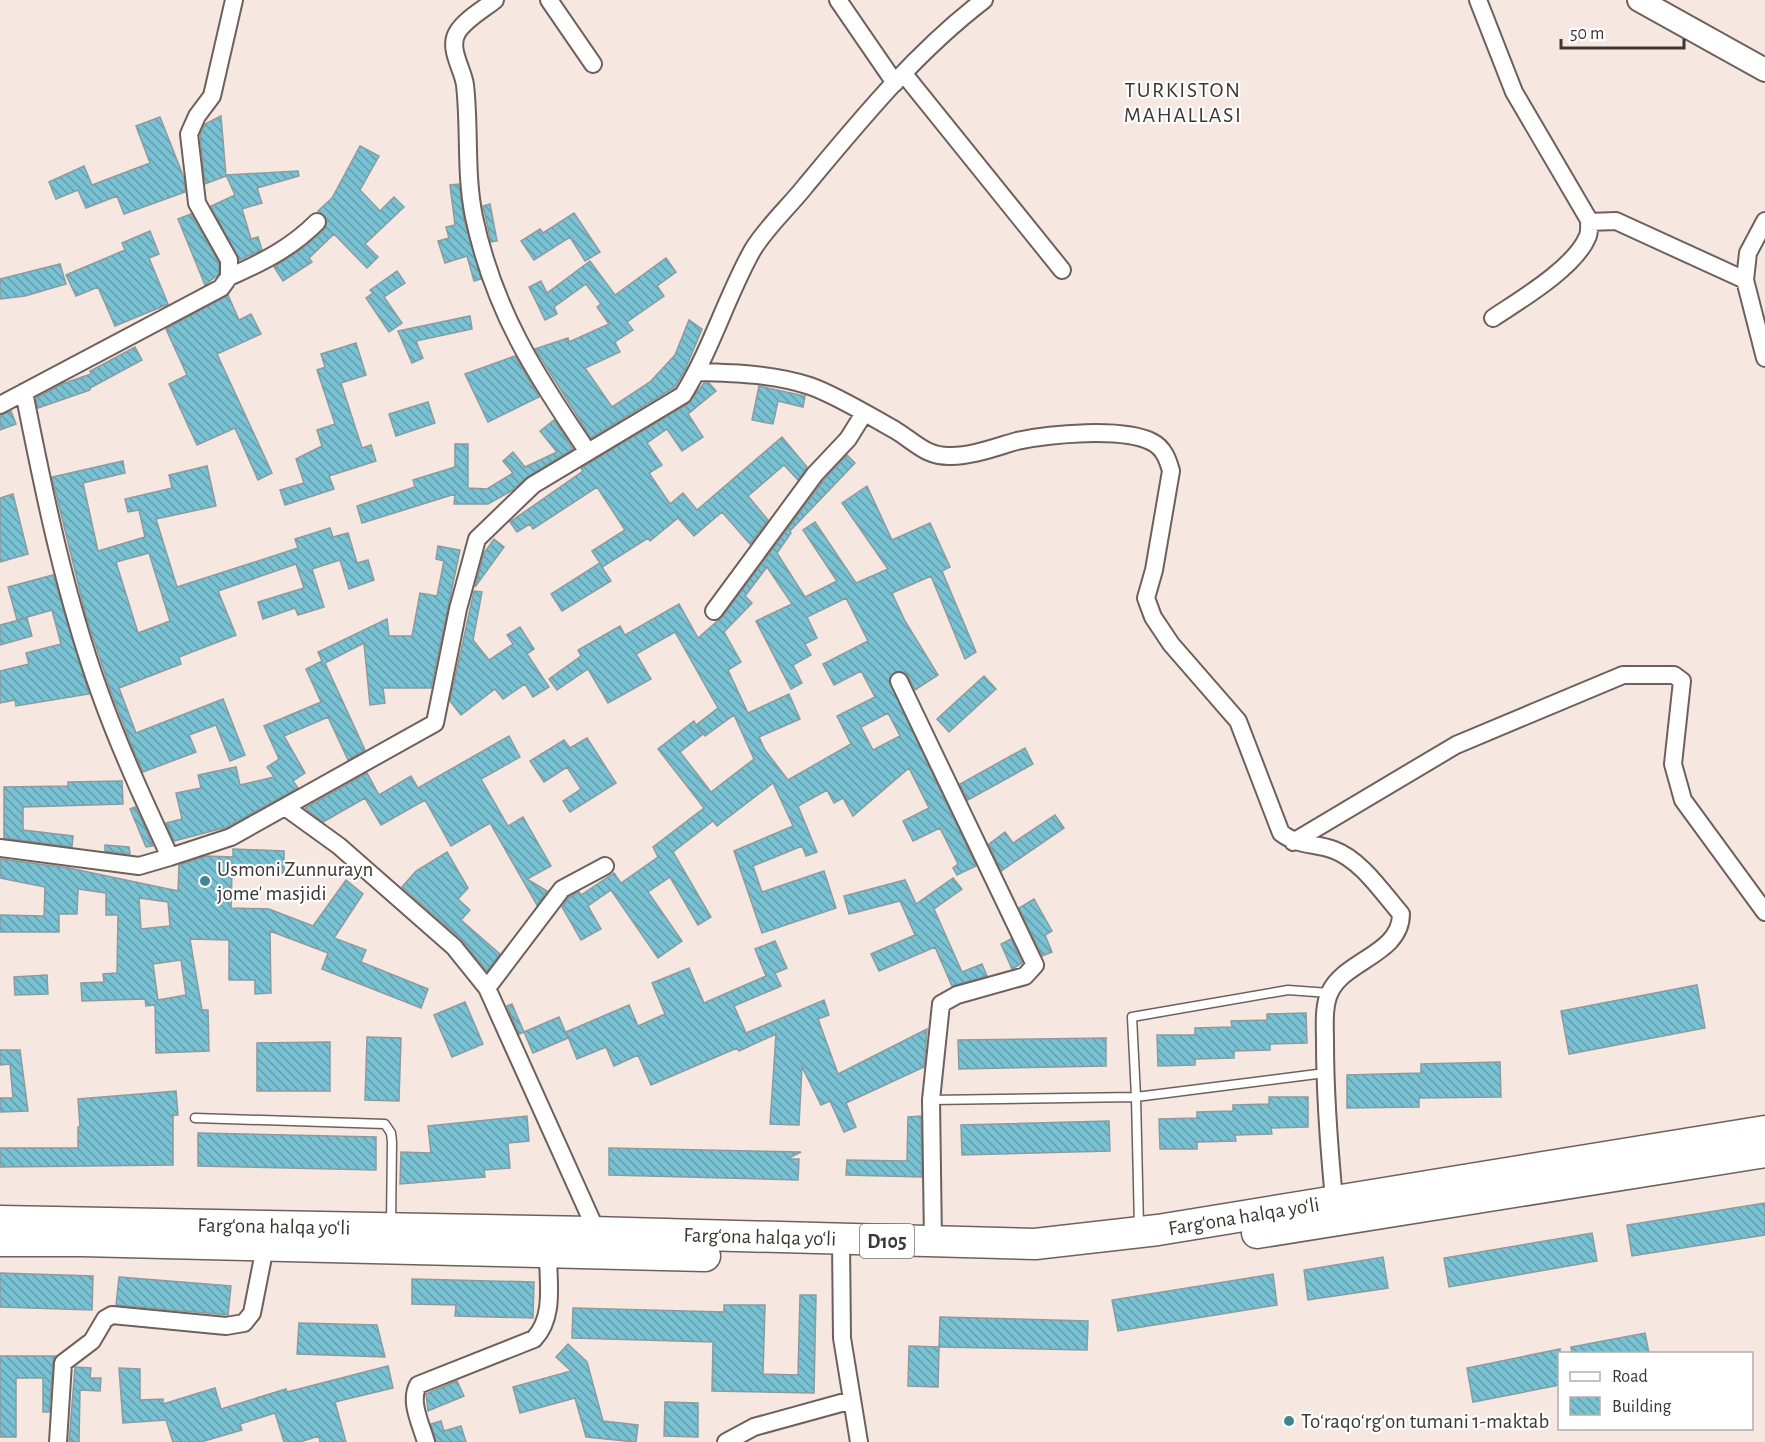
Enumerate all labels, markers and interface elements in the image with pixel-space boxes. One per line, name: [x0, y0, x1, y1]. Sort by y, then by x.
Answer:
scale bar: [1561, 12, 1684, 50]
text: 50 m: [1570, 25, 1604, 43]
district label: TURKISTON MAHALLASI: [1124, 79, 1242, 126]
place label: Usmoni Zunnurayn jome' masjidi: [217, 859, 373, 904]
marker: Usmoni Zunnurayn jome' masjidi: [198, 874, 212, 888]
street label: Farg‘ona halqa yo‘li: [1167, 1194, 1321, 1239]
street label: Farg‘ona halqa yo‘li: [197, 1215, 351, 1239]
street label: Farg‘ona halqa yo‘li: [683, 1224, 837, 1250]
road number: D105: [860, 1224, 914, 1258]
legend: [1558, 1352, 1753, 1430]
text: Road: [1612, 1368, 1648, 1386]
text: Building: [1612, 1398, 1672, 1416]
place label: Toʻraqoʻrgʻon tumani 1-maktab: [1301, 1411, 1549, 1432]
marker: Toʻraqoʻrgʻon tumani 1-maktab: [1282, 1414, 1296, 1428]

